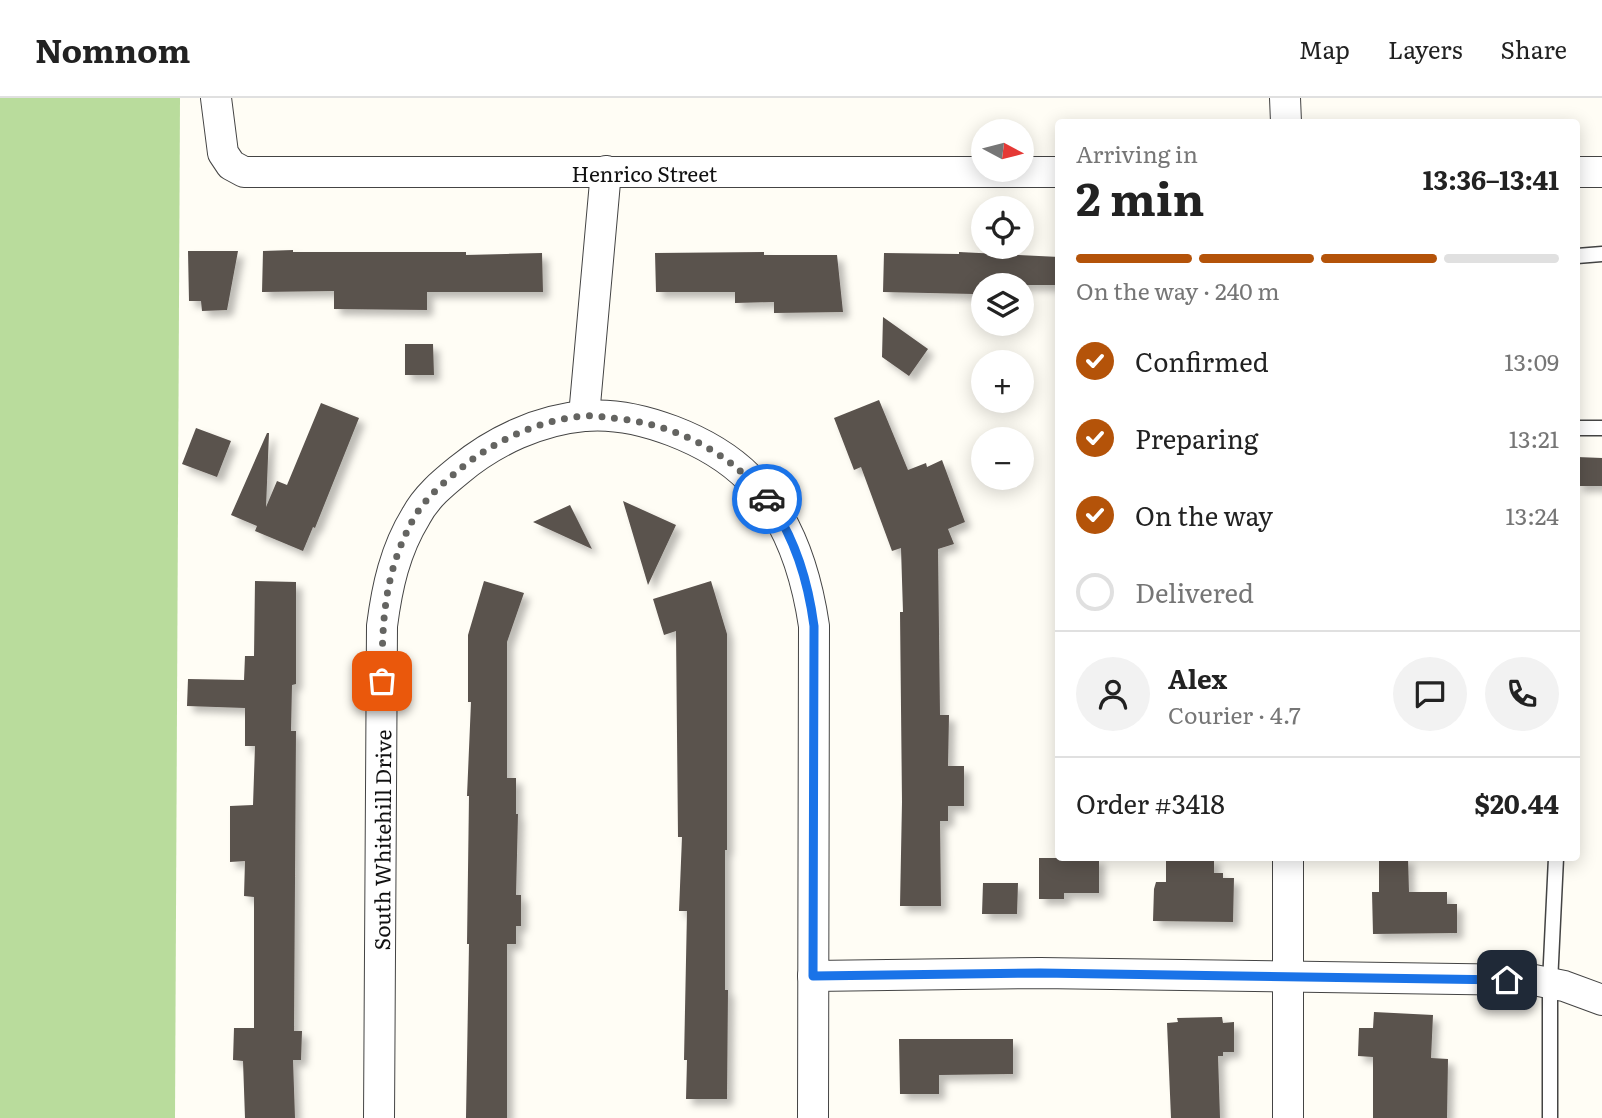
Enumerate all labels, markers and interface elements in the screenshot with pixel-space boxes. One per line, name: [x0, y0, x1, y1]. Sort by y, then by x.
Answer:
text: Nomnom: [35, 24, 190, 73]
text: Map: [1299, 31, 1350, 66]
text: Layers: [1388, 31, 1462, 66]
text: Share: [1500, 31, 1567, 66]
north arrow: [971, 119, 1034, 182]
map controls: [971, 119, 1034, 490]
text: Arriving in: [1076, 136, 1198, 170]
street label: Henrico Street: [571, 157, 718, 188]
text: 13:36–13:41: [1423, 159, 1559, 198]
text: 2 min: [1076, 162, 1205, 230]
button: locate: [971, 196, 1034, 259]
button: layers: [971, 273, 1034, 336]
text: On the way · 240 m: [1076, 273, 1280, 307]
text: Confirmed: [1135, 341, 1269, 380]
icon: check: [1076, 342, 1114, 380]
text: 13:09: [1504, 344, 1559, 378]
button: +: [971, 350, 1034, 413]
text: Preparing: [1135, 418, 1258, 457]
icon: check: [1076, 419, 1114, 457]
text: 13:21: [1509, 421, 1559, 455]
button: −: [971, 427, 1034, 490]
courier: [732, 464, 802, 534]
icon: car: [748, 480, 786, 518]
text: On the way: [1135, 495, 1273, 534]
icon: check: [1076, 496, 1114, 534]
text: 13:24: [1505, 498, 1559, 532]
text: Delivered: [1135, 572, 1254, 611]
pin: [352, 651, 412, 711]
button: person: [1076, 657, 1150, 731]
button: chat: [1393, 657, 1467, 731]
button: phone: [1485, 657, 1559, 731]
text: Alex: [1168, 658, 1227, 697]
icon: bag: [363, 662, 401, 700]
text: Courier · 4.7: [1168, 697, 1301, 731]
street label: South Whitehill Drive: [365, 729, 397, 950]
text: Order #3418: [1076, 783, 1225, 822]
text: $20.44: [1474, 783, 1559, 822]
pin: [1477, 950, 1537, 1010]
icon: home: [1488, 961, 1526, 999]

